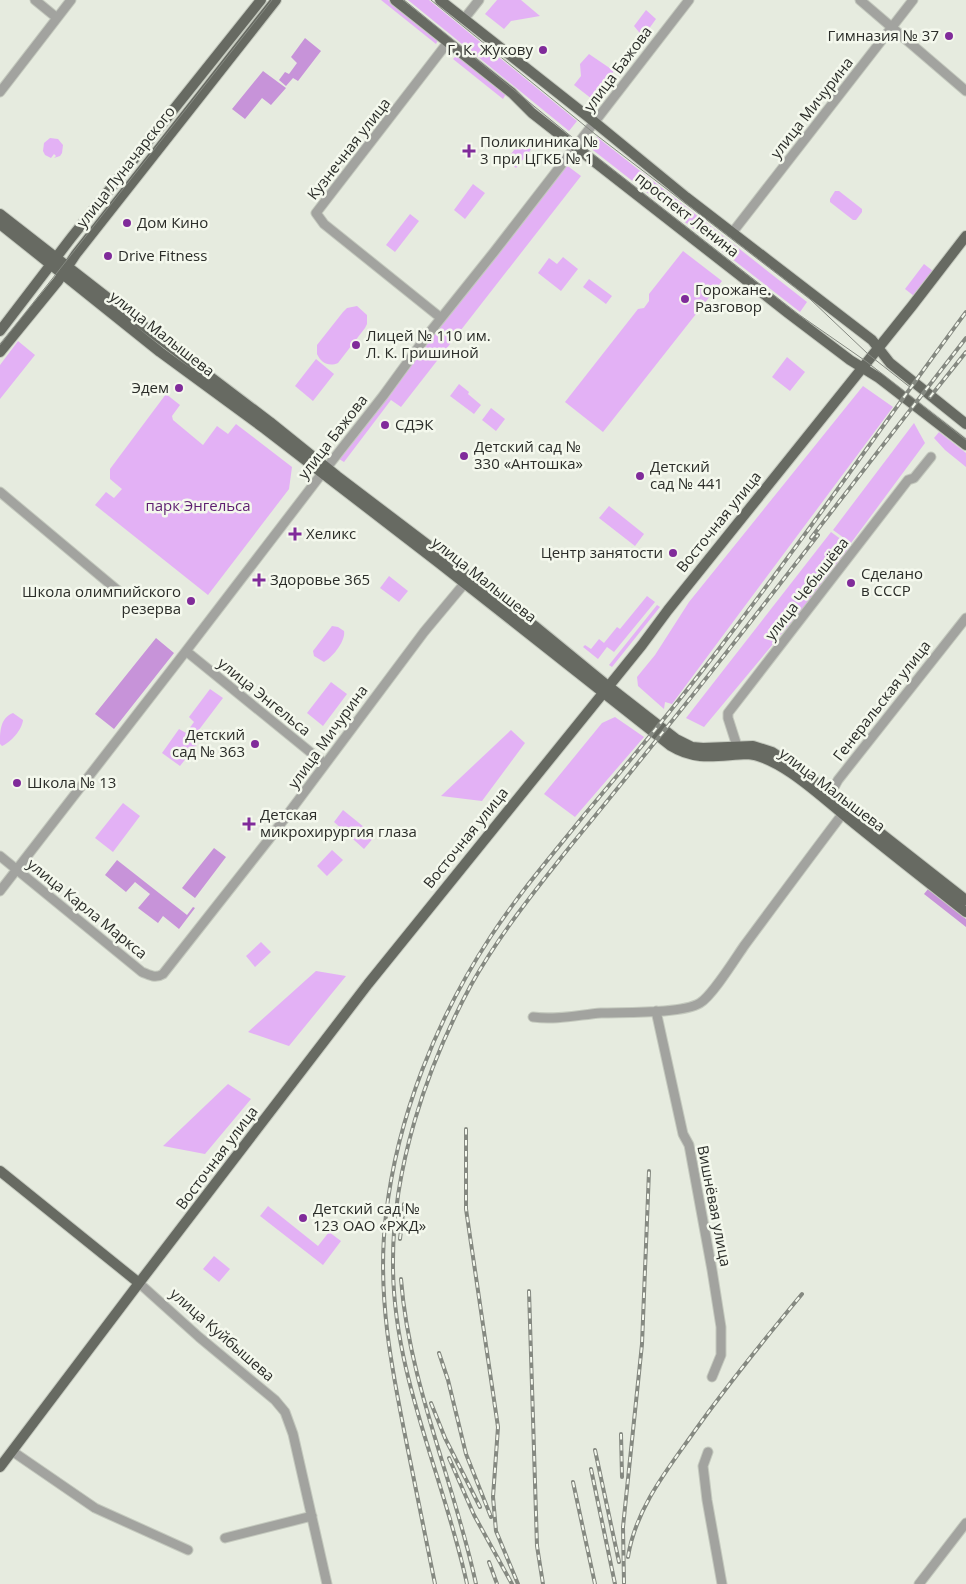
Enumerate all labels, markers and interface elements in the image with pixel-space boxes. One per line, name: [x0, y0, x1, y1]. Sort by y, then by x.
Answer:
street label: улица Бажова: [579, 22, 656, 115]
place label: Гимназия № 37: [828, 25, 939, 45]
marker: Гимназия № 37: [943, 30, 955, 42]
place label: Г. К. Жукову: [447, 39, 533, 59]
marker: Г. К. Жукову: [537, 44, 549, 56]
street label: улица Мичурина: [765, 53, 857, 162]
street label: Кузнечная улица: [302, 93, 394, 204]
street label: улица Луначарского: [71, 101, 179, 231]
place label: Поликлиника № 3 при ЦГКБ № 1: [480, 131, 598, 168]
marker: Поликлиника № 3 при ЦГКБ № 1: [462, 144, 476, 158]
street label: проспект Ленина: [631, 167, 744, 261]
place label: Дом Кино: [137, 212, 208, 232]
marker: Дом Кино: [121, 217, 133, 229]
place label: Drive Fitness: [118, 245, 207, 265]
marker: Drive Fitness: [102, 250, 114, 262]
place label: Горожане. Разговор: [695, 279, 771, 316]
street label: улица Малышева: [106, 286, 219, 380]
marker: Горожане. Разговор: [679, 293, 691, 305]
place label: Лицей № 110 им. Л. К. Гришиной: [366, 325, 491, 362]
marker: Лицей № 110 им. Л. К. Гришиной: [350, 339, 362, 351]
place label: Эдем: [132, 377, 169, 397]
marker: Эдем: [173, 382, 185, 394]
street label: улица Бажова: [293, 390, 371, 483]
place label: СДЭК: [395, 414, 434, 434]
marker: СДЭК: [379, 419, 391, 431]
place label: Детский сад № 330 «Антошка»: [474, 436, 583, 473]
marker: Детский сад № 330 «Антошка»: [458, 450, 470, 462]
place label: Детский сад № 441: [650, 456, 723, 493]
street label: Восточная улица: [671, 467, 765, 576]
marker: Детский сад № 441: [634, 470, 646, 482]
park label: парк Энгельса: [145, 495, 251, 515]
place label: Хеликс: [306, 523, 356, 543]
marker: Хеликс: [288, 527, 302, 541]
street label: улица Малышева: [428, 532, 541, 626]
street label: улица Чебышёва: [760, 533, 853, 644]
place label: Центр занятости: [541, 542, 663, 562]
marker: Центр занятости: [667, 547, 679, 559]
place label: Сделано в СССР: [861, 563, 923, 600]
place label: Здоровье 365: [270, 569, 370, 589]
marker: Здоровье 365: [252, 573, 266, 587]
marker: Сделано в СССР: [845, 577, 857, 589]
place label: Школа олимпийского резерва: [22, 581, 181, 618]
marker: Школа олимпийского резерва: [185, 595, 197, 607]
street label: Генеральская улица: [828, 636, 935, 765]
street label: улица Энгельса: [214, 653, 315, 740]
street label: улица Мичурина: [283, 681, 372, 792]
place label: Детский сад № 363: [172, 724, 245, 761]
marker: Детский сад № 363: [249, 738, 261, 750]
street label: улица Малышева: [776, 743, 890, 836]
place label: Школа № 13: [27, 772, 116, 792]
marker: Школа № 13: [11, 777, 23, 789]
street label: Восточная улица: [418, 783, 512, 892]
place label: Детская микрохирургия глаза: [260, 804, 417, 841]
marker: Детская микрохирургия глаза: [242, 817, 256, 831]
street label: улица Карла Маркса: [23, 854, 152, 963]
street label: Восточная улица: [171, 1102, 262, 1213]
street label: Вишнёвая улица: [693, 1144, 737, 1268]
place label: Детский сад № 123 ОАО «РЖД»: [313, 1198, 426, 1235]
marker: Детский сад № 123 ОАО «РЖД»: [297, 1212, 309, 1224]
street label: улица Куйбышева: [166, 1283, 279, 1385]

